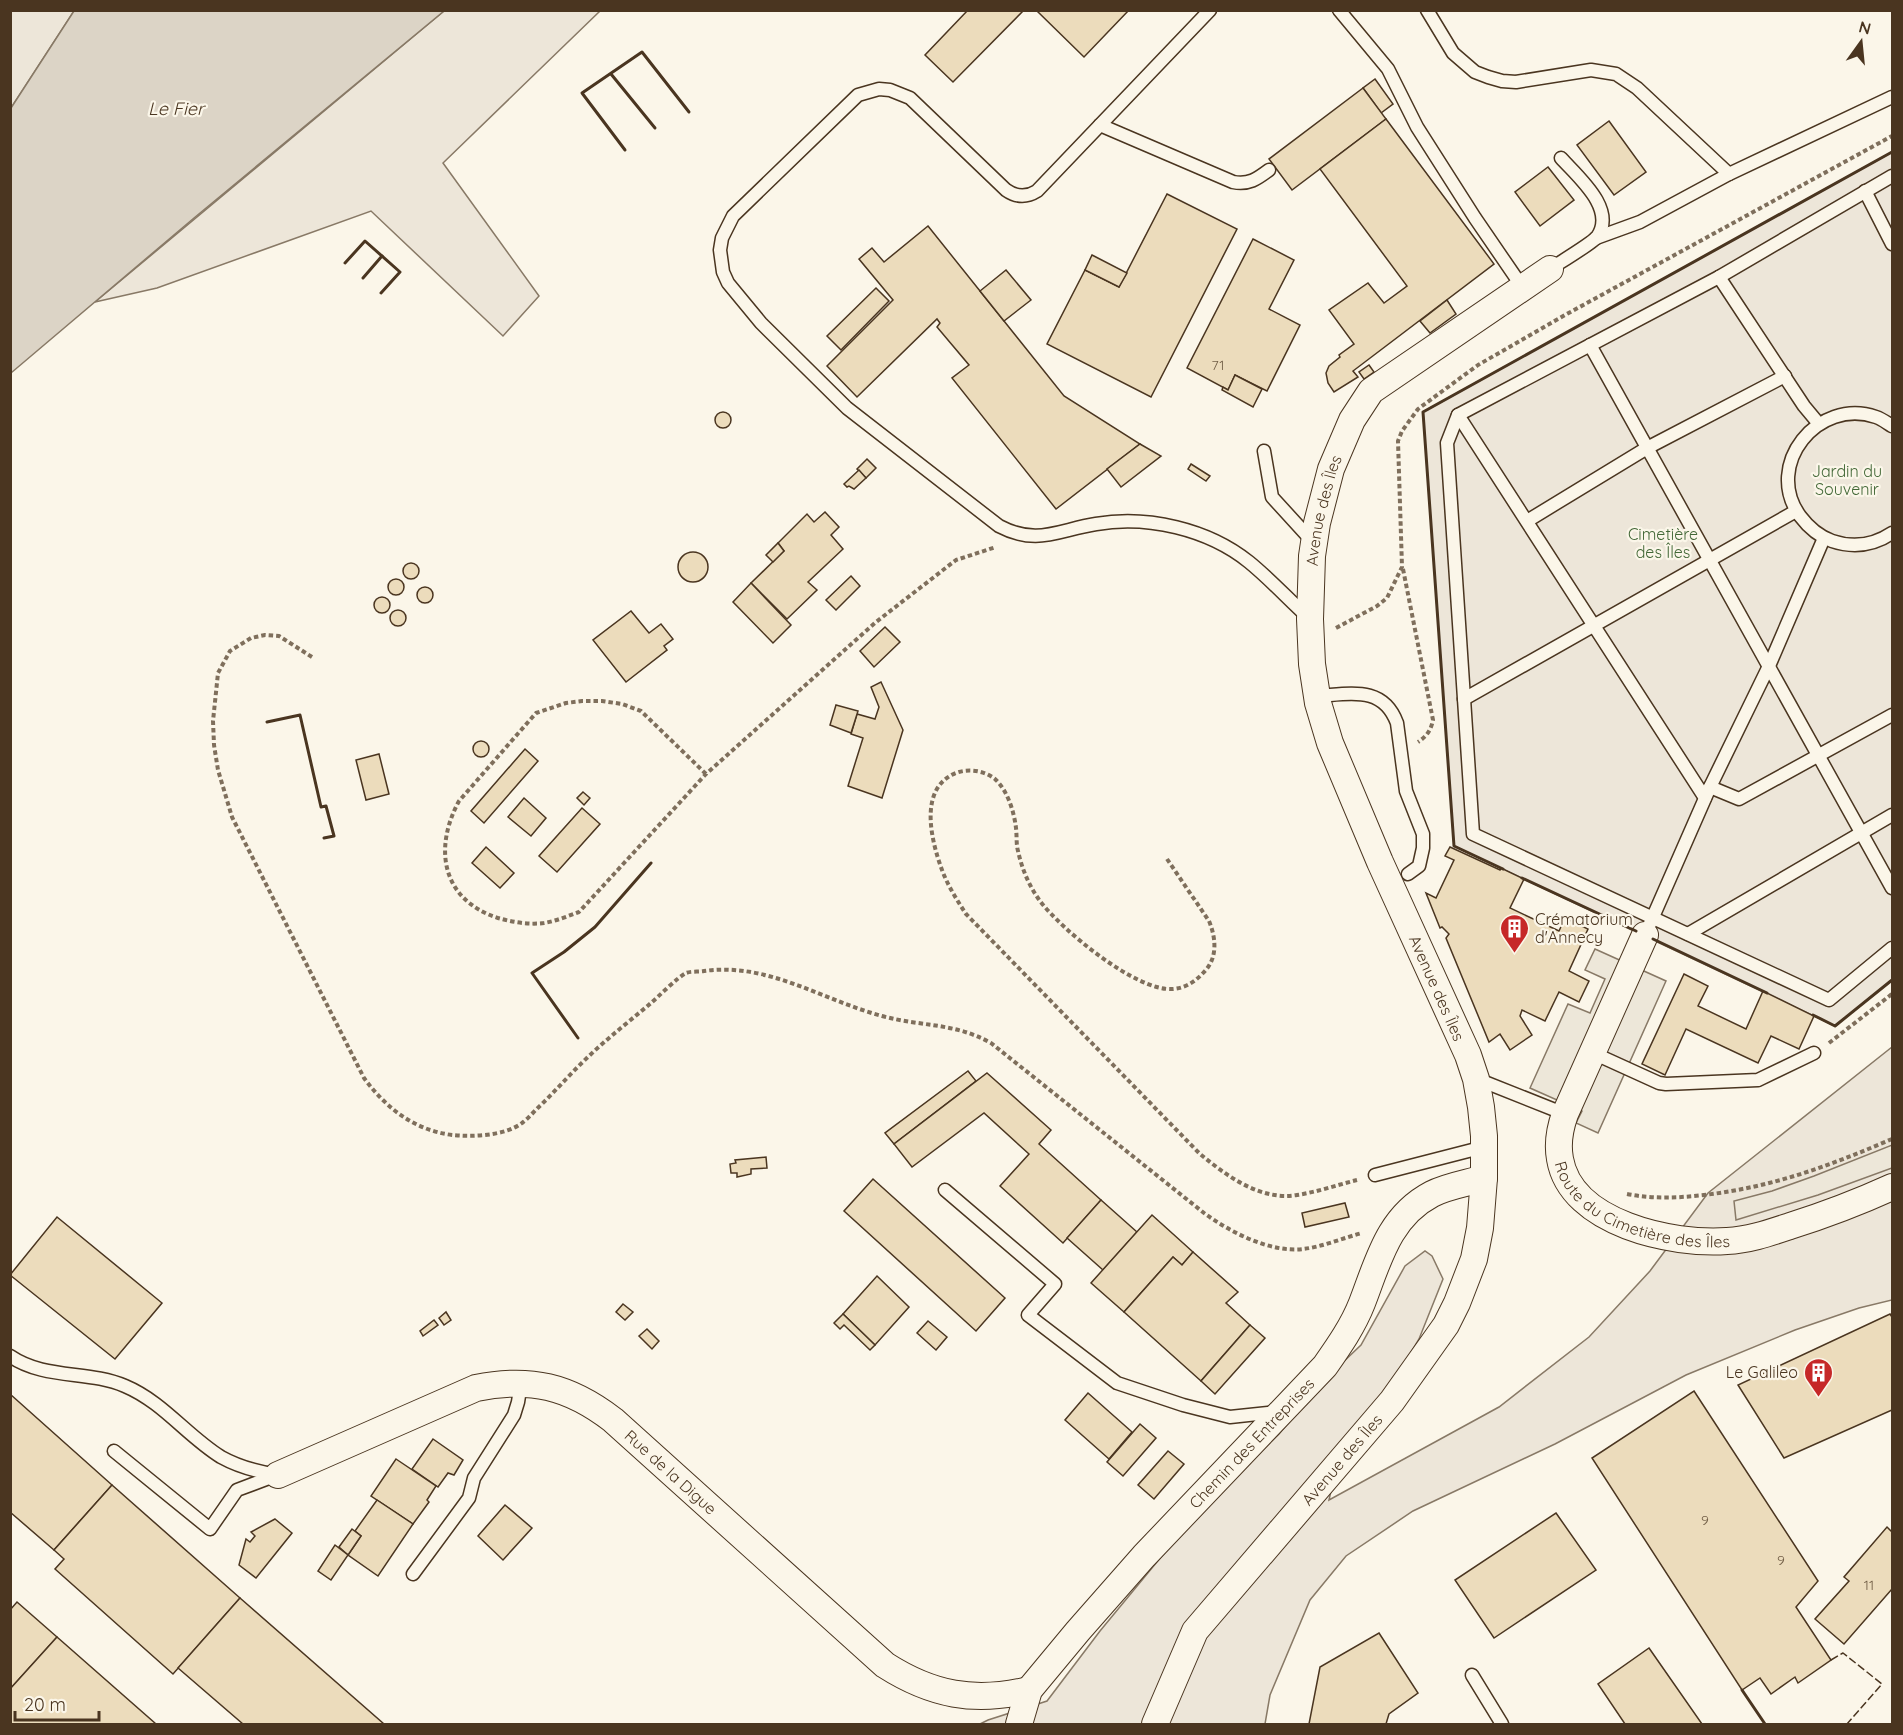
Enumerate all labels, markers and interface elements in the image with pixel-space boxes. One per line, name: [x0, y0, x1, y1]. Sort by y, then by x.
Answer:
north arrow: [1831, 12, 1891, 72]
text: N: [1857, 16, 1873, 39]
water label: Le Fier: [148, 97, 206, 120]
house number: 71: [1211, 356, 1225, 374]
street label: Avenue des Îles: [1302, 452, 1346, 566]
park label: Jardin du Souvenir: [1812, 461, 1882, 499]
park label: Cimetière des Îles: [1628, 524, 1698, 562]
place label: Crématorium d'Annecy: [1535, 909, 1633, 947]
building icon: Crématorium d'Annecy: [1498, 912, 1530, 954]
street label: Avenue des Îles: [1405, 932, 1469, 1044]
street label: Route du Cimetière des Îles: [1551, 1159, 1731, 1252]
building icon: Le Galileo: [1803, 1356, 1835, 1398]
place label: Le Galileo: [1726, 1362, 1798, 1382]
street label: Chemin des Entreprises: [1185, 1374, 1318, 1513]
street label: Avenue des Îles: [1297, 1410, 1386, 1509]
street label: Rue de la Digue: [621, 1425, 721, 1519]
house number: 9: [1701, 1511, 1709, 1529]
house number: 9: [1777, 1551, 1785, 1569]
house number: 11: [1864, 1576, 1874, 1594]
scale bar: [15, 1684, 99, 1722]
text: 20 m: [24, 1693, 66, 1716]

